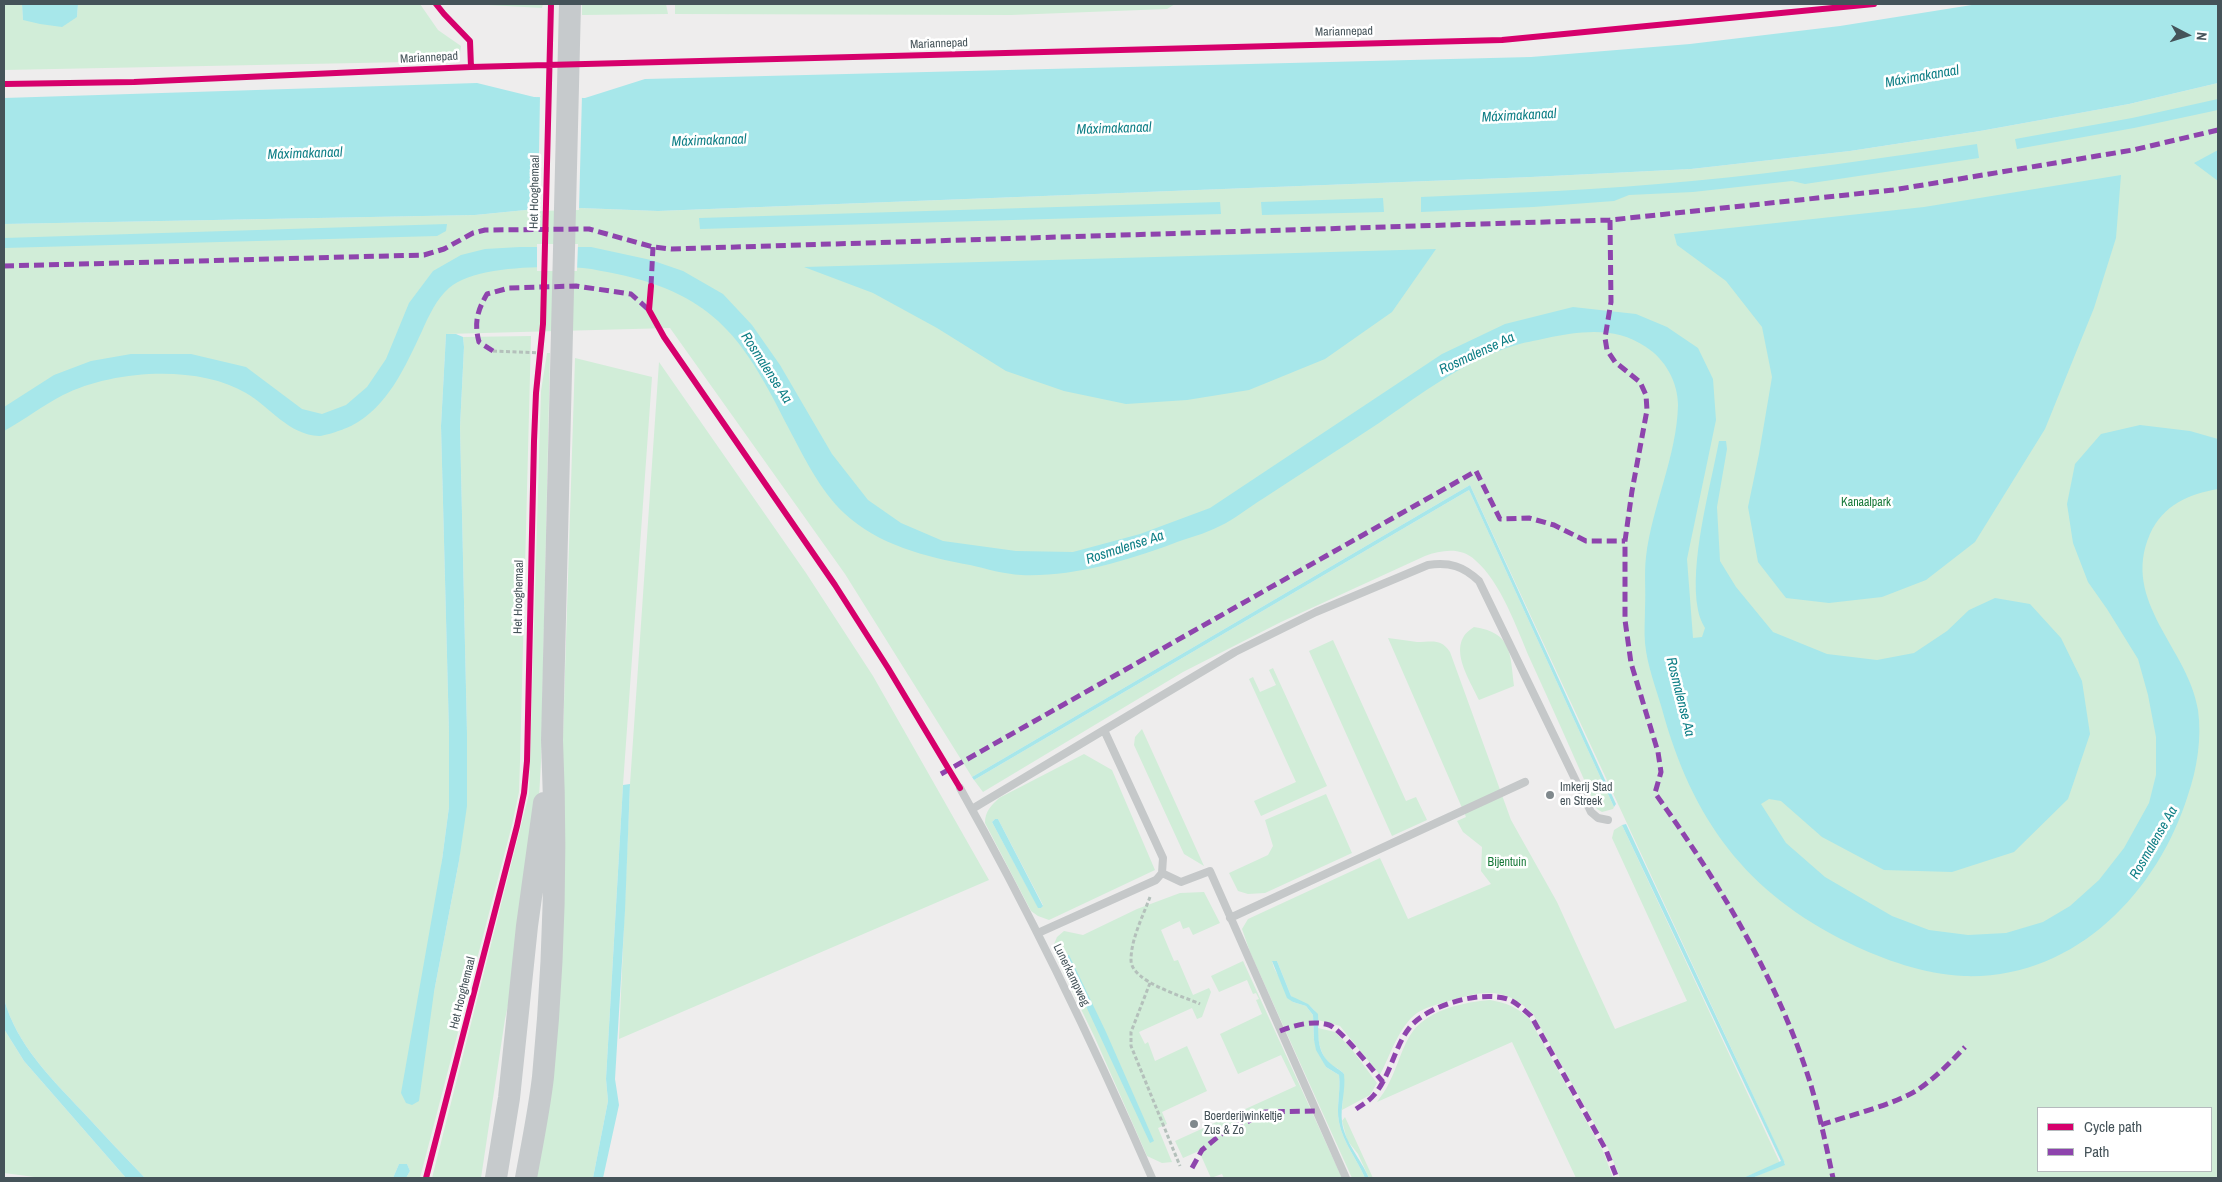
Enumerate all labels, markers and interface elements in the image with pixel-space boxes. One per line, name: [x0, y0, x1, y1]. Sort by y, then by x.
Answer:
north arrow: [2162, 10, 2212, 60]
street label: Mariannepad: [1315, 24, 1373, 40]
text: N: [2193, 31, 2211, 41]
street label: Mariannepad: [910, 36, 968, 52]
street label: Mariannepad: [400, 49, 458, 67]
water label: Máximakanaal: [1884, 62, 1960, 92]
water label: Máximakanaal: [1481, 106, 1557, 126]
water label: Máximakanaal: [1076, 119, 1152, 139]
water label: Máximakanaal: [671, 131, 747, 151]
water label: Máximakanaal: [267, 144, 343, 164]
street label: Het Hooghemaal: [527, 155, 543, 229]
water label: Rosmalense Aa: [737, 329, 795, 407]
water label: Rosmalense Aa: [1437, 329, 1517, 379]
park label: Kanaalpark: [1841, 496, 1891, 510]
water label: Rosmalense Aa: [1084, 527, 1166, 569]
street label: Het Hooghemaal: [511, 560, 527, 634]
water label: Rosmalense Aa: [1662, 656, 1698, 738]
place label: Imkerij Stad en Streek: [1560, 781, 1612, 809]
marker: Imkerij Stad en Streek: [1544, 789, 1556, 801]
water label: Rosmalense Aa: [2126, 804, 2182, 882]
park label: Bijentuin: [1488, 856, 1526, 870]
street label: Lunerkampweg: [1050, 942, 1092, 1008]
street label: Het Hooghemaal: [447, 955, 479, 1031]
legend: [2037, 1107, 2212, 1172]
place label: Boerderijwinkeltje Zus & Zo: [1204, 1110, 1282, 1138]
text: Cycle path: [2084, 1116, 2142, 1137]
marker: Boerderijwinkeltje Zus & Zo: [1188, 1118, 1200, 1130]
text: Path: [2084, 1141, 2109, 1162]

